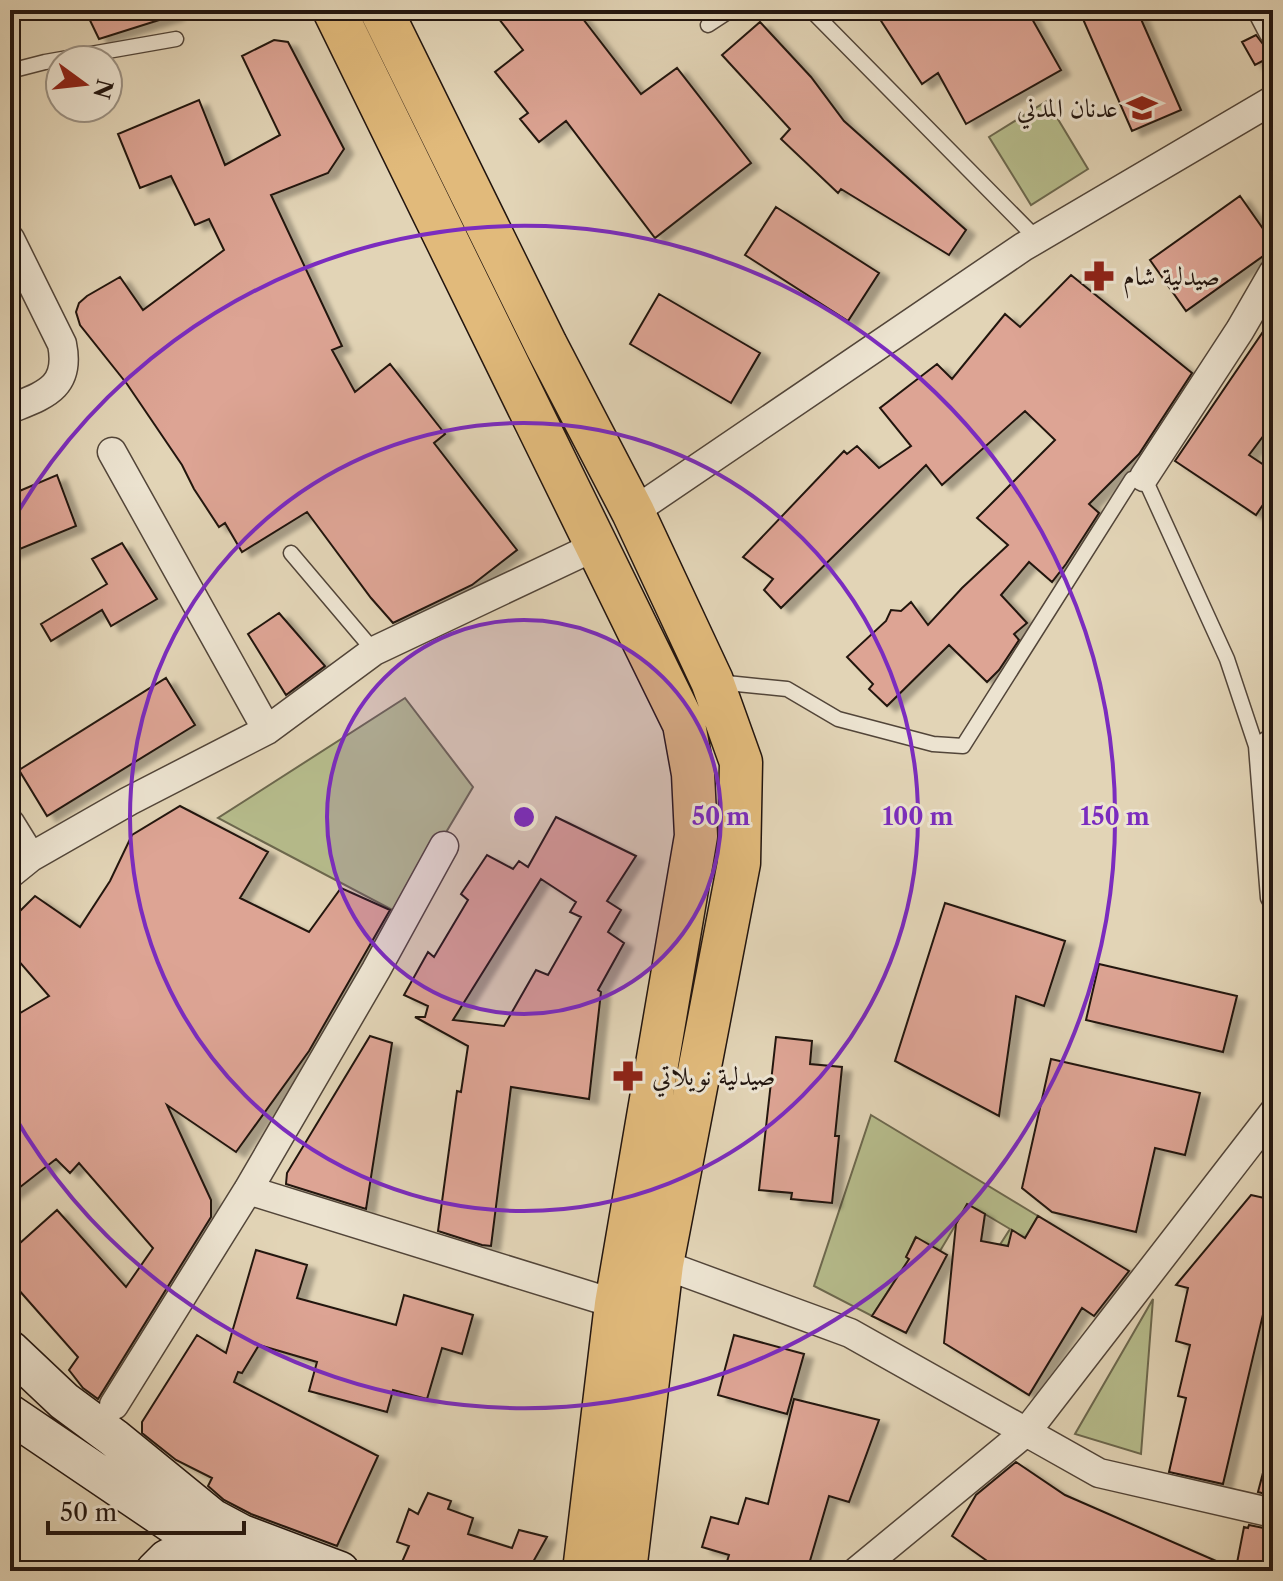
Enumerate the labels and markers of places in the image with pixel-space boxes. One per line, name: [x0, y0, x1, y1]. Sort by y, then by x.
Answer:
school or university icon: عدنان المدني: [1125, 91, 1159, 125]
place label: عدنان المدني: [1017, 92, 1118, 130]
pharmacy icon: صيدلية شام: [1082, 259, 1116, 293]
place label: صيدلية شام: [1123, 260, 1220, 299]
centre of rings: [510, 803, 538, 831]
pharmacy icon: صيدلية نويلاتي: [611, 1059, 645, 1093]
place label: صيدلية نويلاتي: [652, 1060, 776, 1098]

